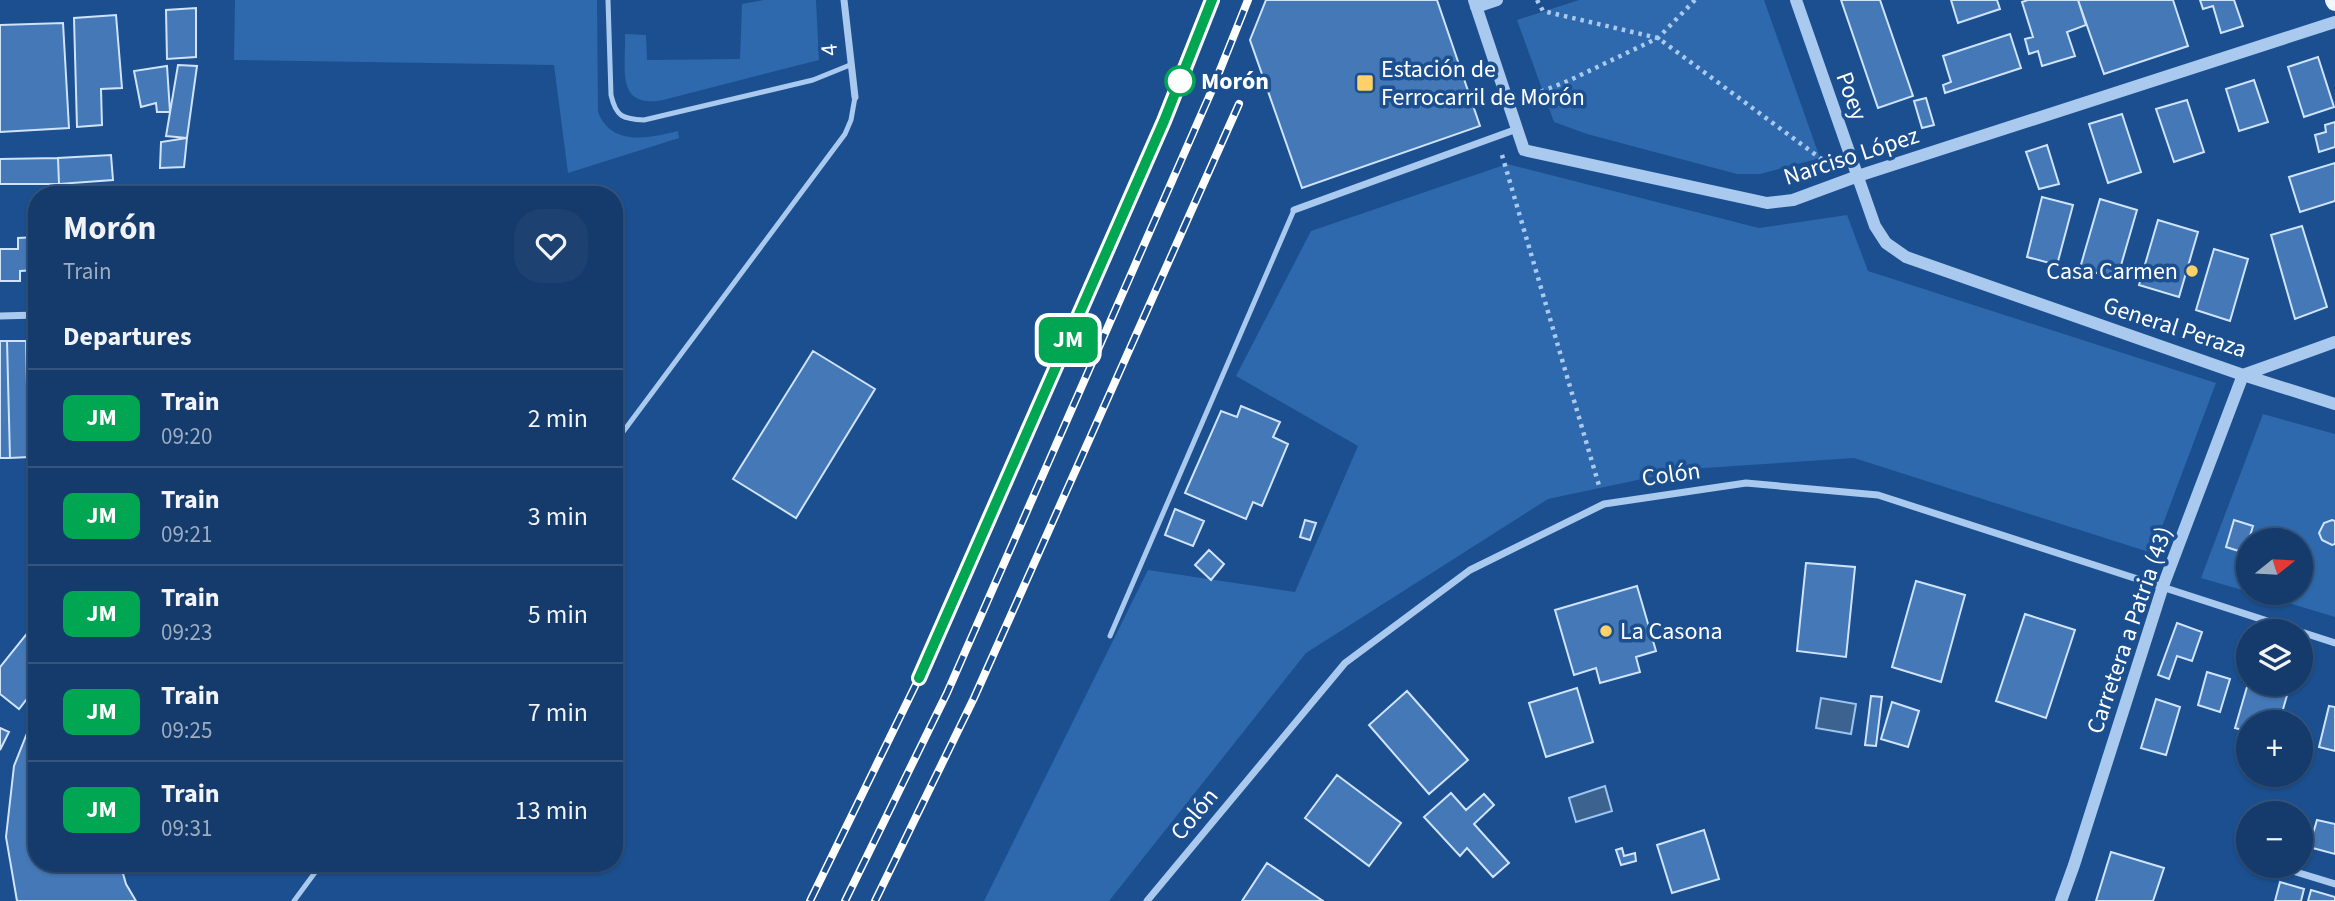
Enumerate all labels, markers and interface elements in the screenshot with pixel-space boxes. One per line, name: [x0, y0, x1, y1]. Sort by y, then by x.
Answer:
street label: 4: [811, 42, 848, 58]
place label: Estación de Ferrocarril de Morón: [1381, 52, 1585, 115]
place label: Morón: [1201, 64, 1269, 99]
marker: Morón: [1165, 66, 1195, 96]
street label: Poey: [1827, 67, 1876, 125]
marker: Estación de Ferrocarril de Morón: [1355, 73, 1375, 93]
street label: Narciso López: [1779, 118, 1923, 195]
text: Morón: [63, 205, 156, 252]
button: heart: [514, 209, 588, 283]
place label: Casa Carmen: [2046, 254, 2178, 289]
text: Train: [63, 255, 112, 288]
marker: Casa Carmen: [2184, 263, 2200, 279]
street label: General Peraza: [2099, 288, 2251, 367]
line badge: JM: [1036, 317, 1100, 363]
text: Departures: [63, 318, 191, 355]
text: JM: [1053, 322, 1083, 357]
text: Train: [161, 383, 220, 420]
text: JM: [86, 400, 117, 435]
text: 2 min: [528, 400, 588, 437]
text: 09:20: [161, 420, 212, 453]
street label: Colón: [1639, 453, 1703, 496]
text: Train: [161, 481, 220, 518]
text: JM: [86, 498, 117, 533]
text: 3 min: [528, 498, 588, 535]
text: 09:21: [161, 518, 212, 551]
street label: Carretera a Patria (43): [2078, 522, 2181, 738]
north arrow: [2236, 528, 2314, 606]
map controls: [2236, 528, 2313, 878]
text: Train: [161, 579, 220, 616]
text: JM: [86, 596, 117, 631]
text: 5 min: [528, 596, 588, 633]
place label: La Casona: [1620, 614, 1723, 649]
text: 09:23: [161, 616, 212, 649]
button: layers: [2236, 619, 2313, 696]
marker: La Casona: [1598, 623, 1614, 639]
text: Train: [161, 677, 220, 714]
text: JM: [86, 694, 117, 729]
text: 7 min: [528, 694, 588, 731]
button: +: [2236, 710, 2313, 787]
text: 09:25: [161, 714, 212, 747]
text: Train: [161, 775, 220, 812]
street label: Colón: [1162, 780, 1227, 848]
text: JM: [86, 792, 117, 827]
text: 13 min: [515, 792, 588, 829]
button: −: [2236, 801, 2313, 878]
text: 09:31: [161, 812, 212, 845]

